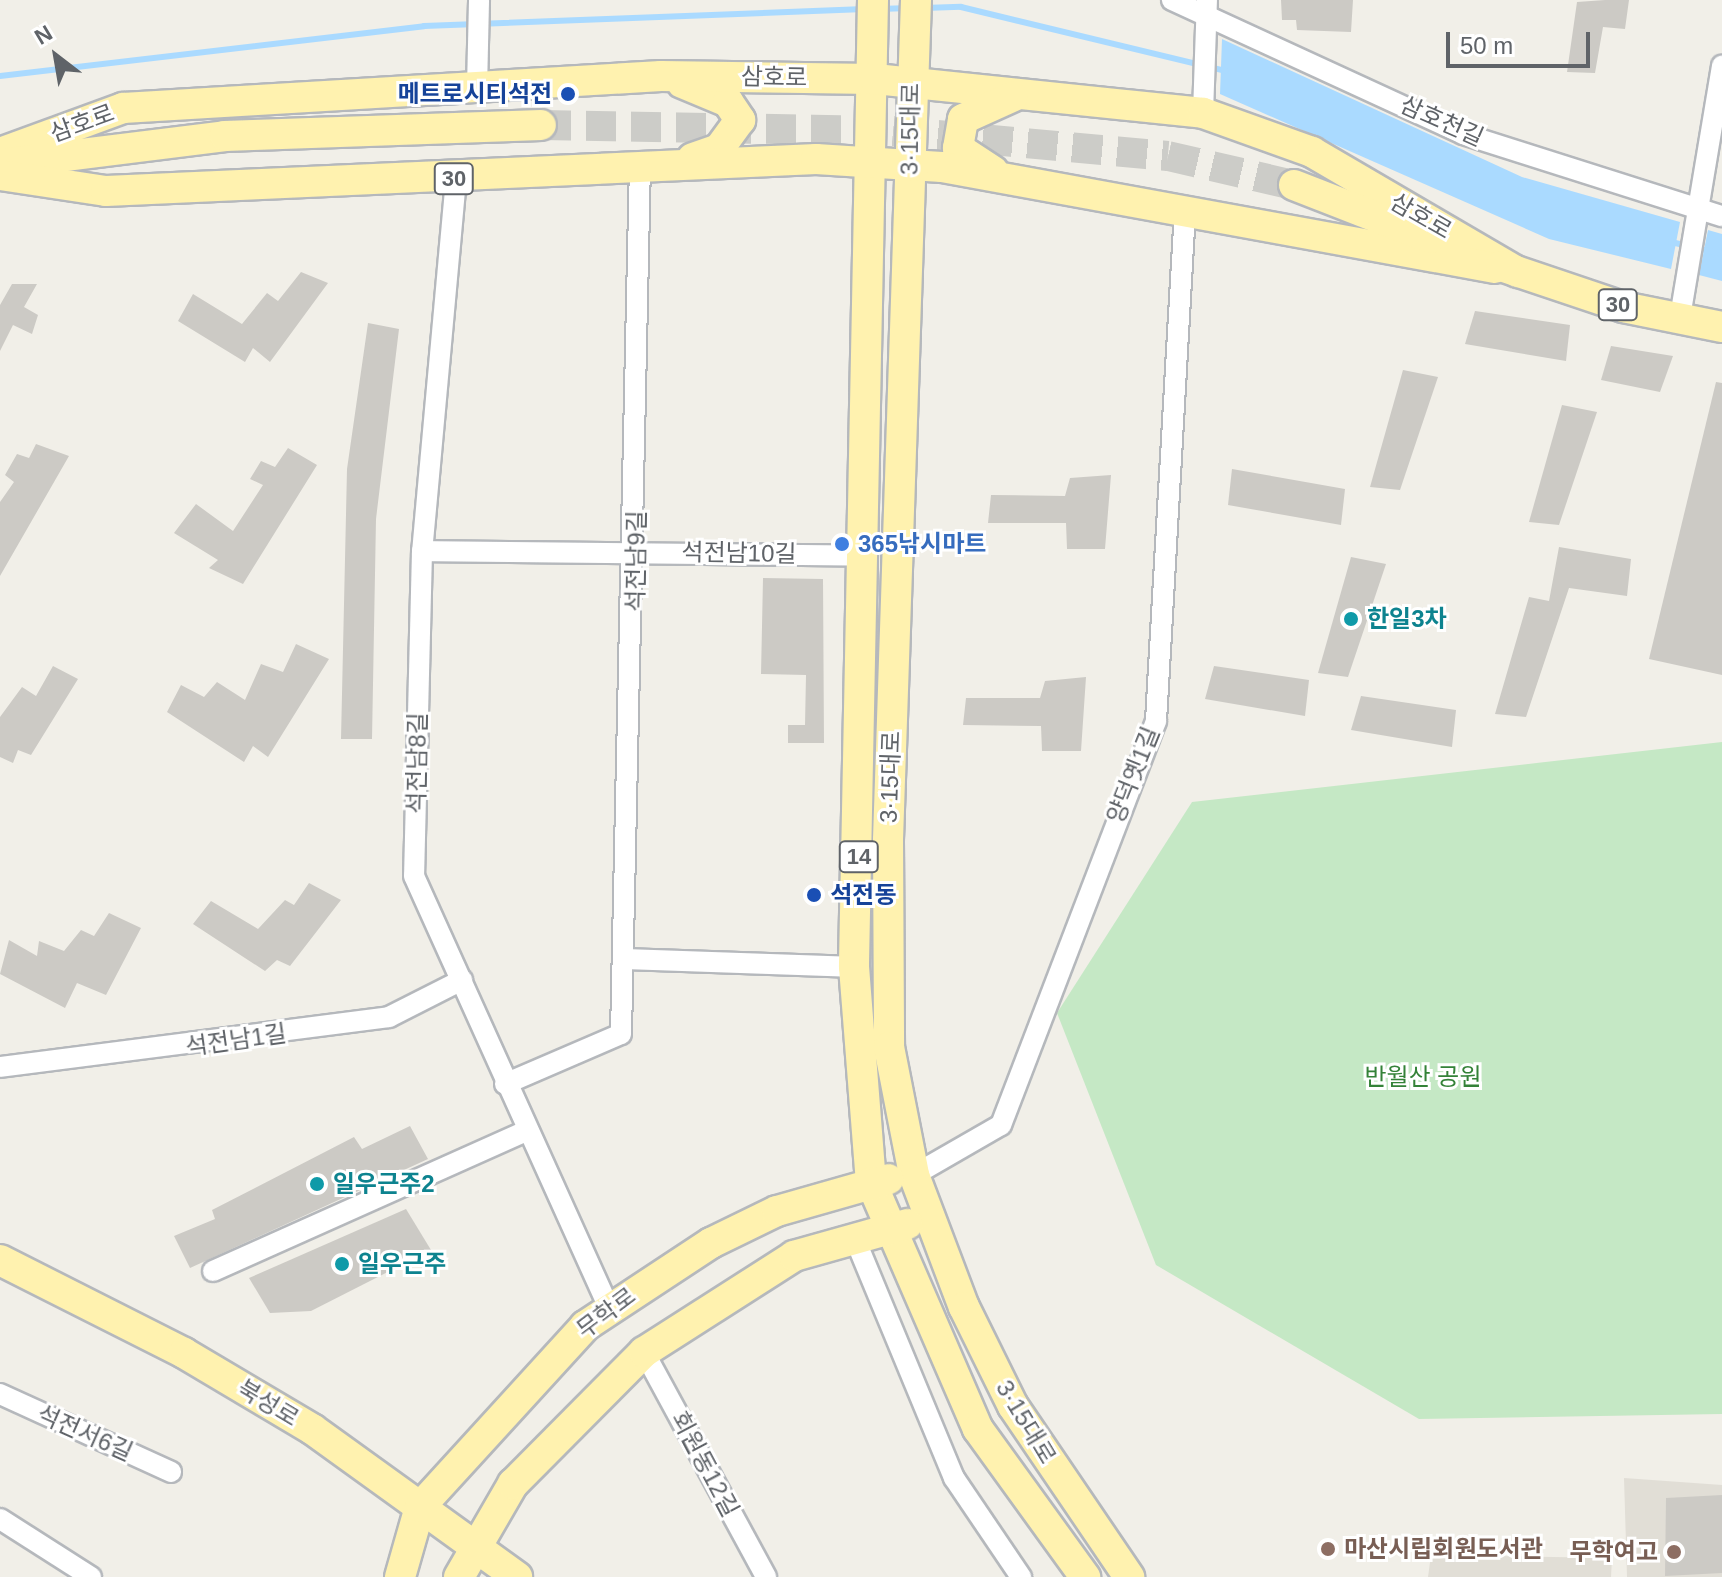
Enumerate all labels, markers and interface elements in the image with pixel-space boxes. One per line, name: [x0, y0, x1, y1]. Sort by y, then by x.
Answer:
north arrow: [16, 16, 96, 96]
scale bar: [1450, 16, 1594, 66]
text: N: [30, 20, 57, 50]
text: 50 m: [1460, 32, 1513, 59]
street label: 삼호로: [741, 62, 807, 92]
place label: 메트로시티석전: [397, 80, 552, 108]
street label: 3·15대로: [895, 83, 925, 175]
marker: 메트로시티석전: [559, 85, 577, 103]
street label: 삼호천길: [1396, 90, 1488, 152]
street label: 삼호로: [46, 98, 118, 148]
road number: 30: [432, 161, 476, 197]
street label: 삼호로: [1385, 187, 1457, 245]
road number: 30: [1596, 287, 1640, 323]
street label: 석전남9길: [621, 510, 651, 612]
place label: 365낚시마트: [858, 530, 986, 558]
marker: 365낚시마트: [833, 535, 851, 553]
street label: 석전남10길: [681, 538, 797, 568]
place label: 한일3차: [1367, 605, 1447, 633]
marker: 한일3차: [1342, 610, 1360, 628]
street label: 석전남8길: [402, 712, 432, 814]
street label: 양덕옛1길: [1101, 722, 1165, 828]
street label: 3·15대로: [874, 730, 906, 824]
road number: 14: [837, 839, 881, 875]
place label: 석전동: [830, 881, 896, 909]
marker: 석전동: [805, 886, 823, 904]
street label: 석전남1길: [184, 1019, 288, 1061]
park label: 반월산 공원: [1364, 1063, 1482, 1091]
place label: 일우근주2: [333, 1170, 435, 1198]
marker: 일우근주2: [308, 1175, 326, 1193]
place label: 일우근주: [358, 1250, 446, 1278]
marker: 일우근주: [333, 1255, 351, 1273]
street label: 무학로: [571, 1282, 641, 1344]
street label: 북성로: [232, 1374, 304, 1432]
street label: 3·15대로: [990, 1375, 1062, 1469]
street label: 석전서6길: [33, 1399, 137, 1467]
street label: 회원동12길: [665, 1406, 745, 1522]
place label: 마산시립회원도서관: [1344, 1535, 1543, 1563]
place label: 무학여고: [1570, 1538, 1658, 1566]
marker: 마산시립회원도서관: [1319, 1540, 1337, 1558]
marker: 무학여고: [1665, 1543, 1683, 1561]

